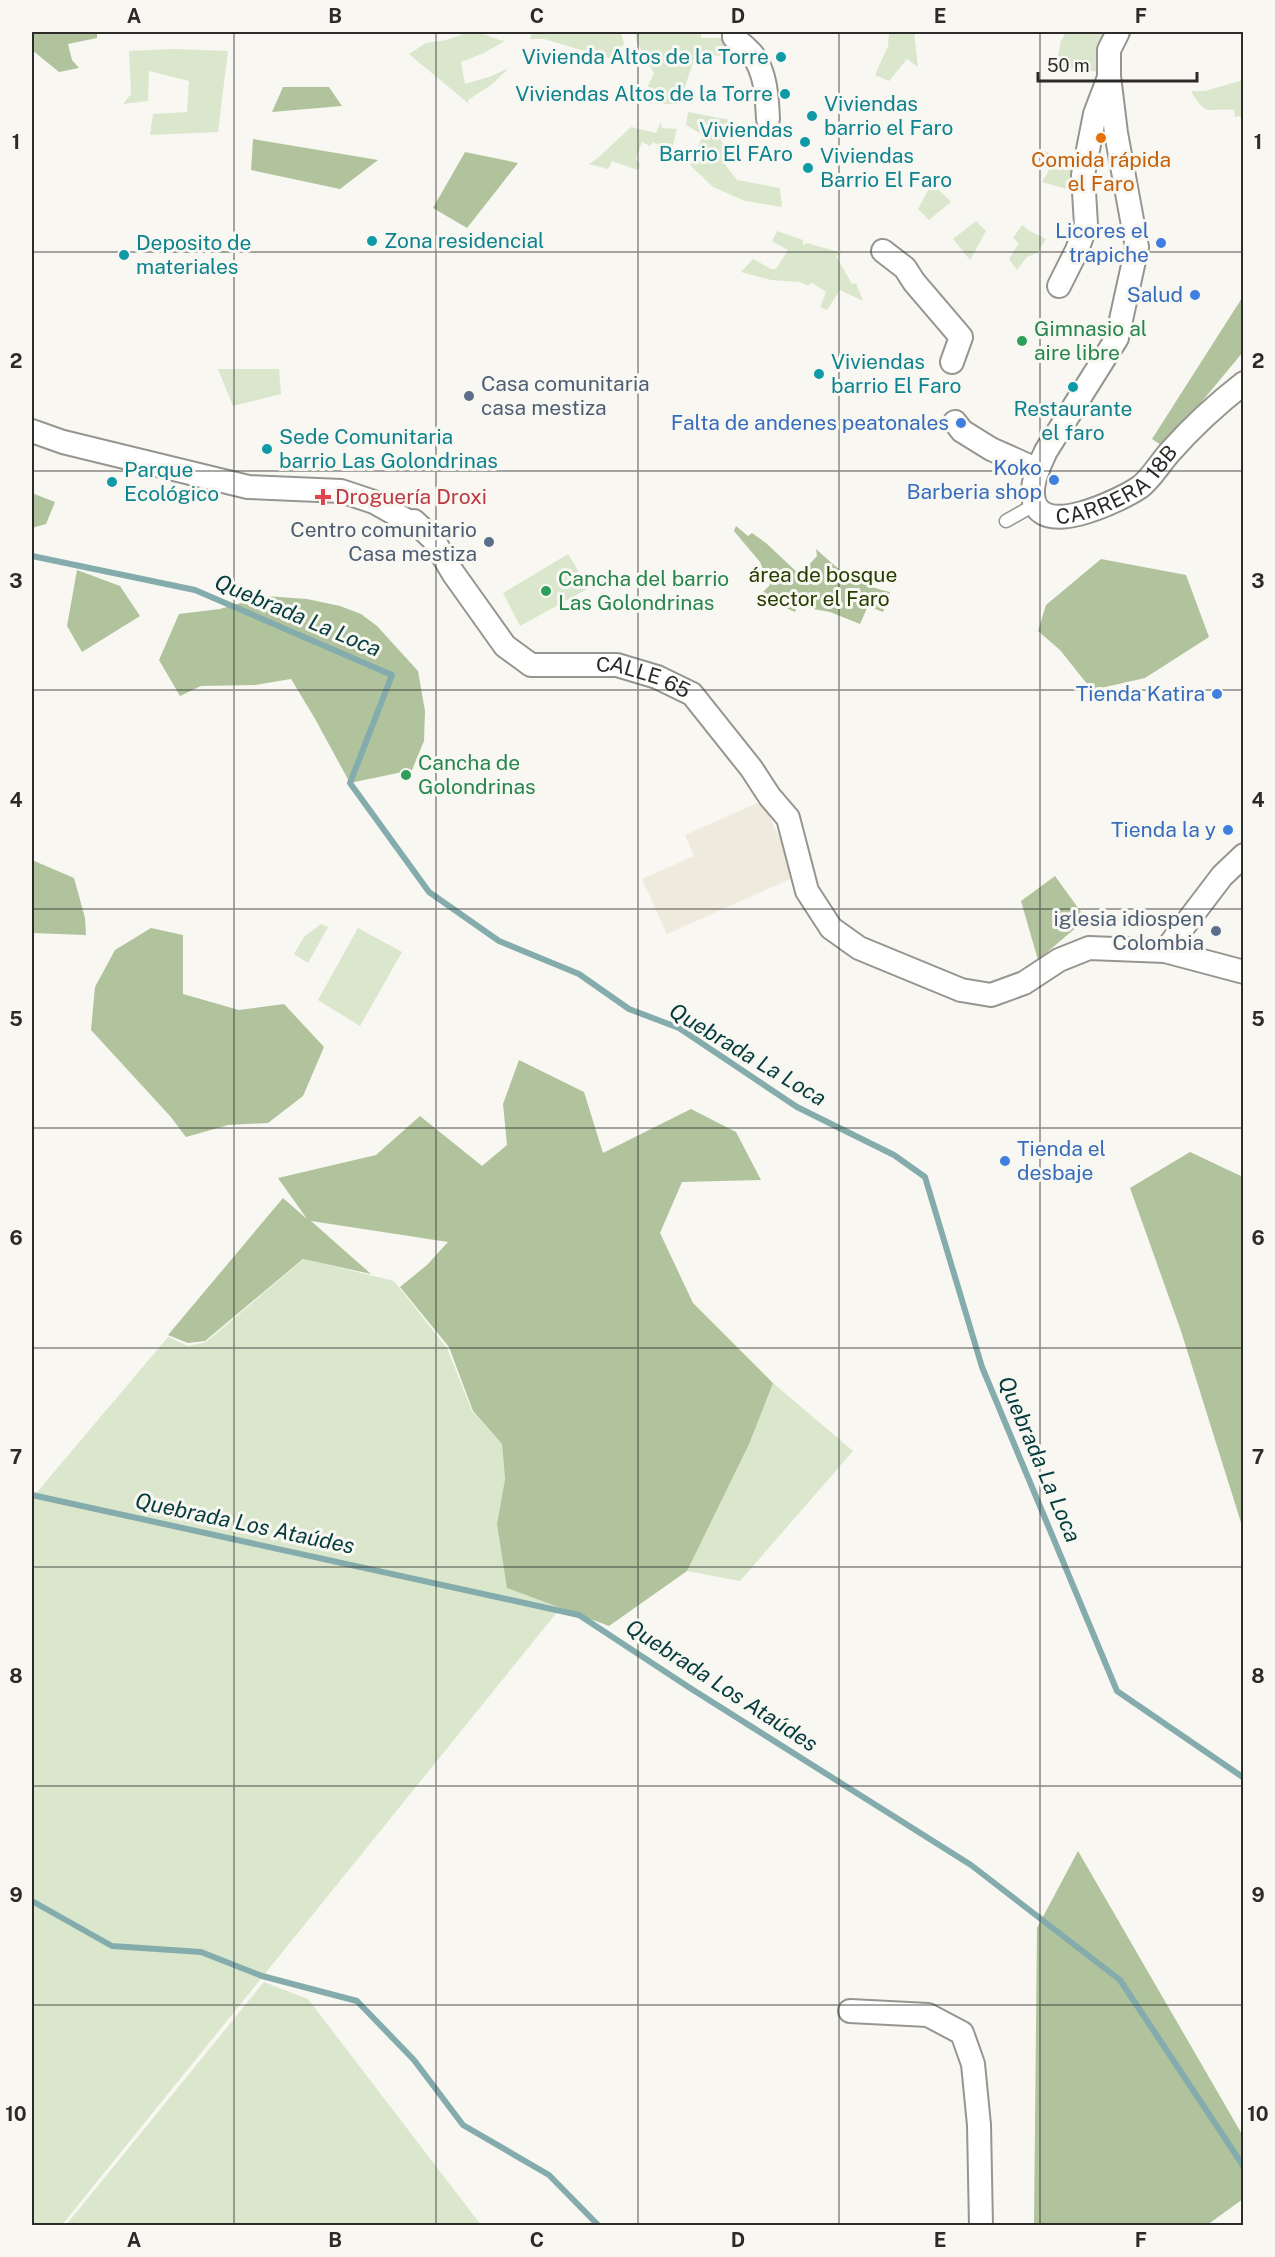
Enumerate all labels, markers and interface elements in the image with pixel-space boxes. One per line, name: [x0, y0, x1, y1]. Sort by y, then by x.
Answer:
text: A: [127, 4, 141, 28]
text: B: [328, 4, 342, 28]
text: C: [530, 4, 544, 28]
text: D: [731, 4, 745, 28]
text: E: [934, 4, 946, 28]
text: F: [1135, 4, 1147, 28]
place label: Vivienda Altos de la Torre: [522, 44, 769, 69]
scale bar: [1038, 45, 1197, 83]
marker: Vivienda Altos de la Torre: [774, 50, 788, 64]
text: 50 m: [1047, 55, 1090, 76]
place label: Viviendas Altos de la Torre: [515, 81, 773, 106]
marker: Viviendas Altos de la Torre: [778, 87, 792, 101]
place label: Viviendas barrio el Faro: [824, 91, 953, 140]
marker: Viviendas barrio el Faro: [805, 109, 819, 123]
place label: Viviendas Barrio El FAro: [659, 117, 793, 166]
text: 1: [12, 130, 20, 154]
text: 1: [1254, 130, 1262, 154]
marker: Comida rápida el Faro: [1094, 131, 1108, 145]
marker: Viviendas Barrio El FAro: [798, 135, 812, 149]
place label: Viviendas Barrio El Faro: [820, 143, 952, 192]
place label: Comida rápida el Faro: [1031, 147, 1171, 196]
marker: Viviendas Barrio El Faro: [801, 161, 815, 175]
place label: Licores el trapiche: [1055, 218, 1149, 267]
place label: Zona residencial: [384, 228, 544, 253]
place label: Deposito de materiales: [136, 230, 251, 279]
marker: Zona residencial: [365, 234, 379, 248]
marker: Licores el trapiche: [1154, 236, 1168, 250]
marker: Deposito de materiales: [117, 248, 131, 262]
place label: Salud: [1127, 282, 1183, 307]
marker: Salud: [1188, 288, 1202, 302]
place label: Gimnasio al aire libre: [1034, 316, 1147, 365]
marker: Gimnasio al aire libre: [1015, 334, 1029, 348]
text: 2: [10, 349, 22, 373]
place label: Viviendas barrio El Faro: [831, 349, 961, 398]
text: 2: [1252, 349, 1264, 373]
marker: Viviendas barrio El Faro: [812, 367, 826, 381]
place label: Casa comunitaria casa mestiza: [481, 371, 650, 420]
marker: Restaurante el faro: [1066, 380, 1080, 394]
marker: Casa comunitaria casa mestiza: [462, 389, 476, 403]
place label: Restaurante el faro: [1013, 396, 1133, 445]
place label: Falta de andenes peatonales: [671, 410, 949, 435]
marker: Falta de andenes peatonales: [954, 416, 968, 430]
place label: Sede Comunitaria barrio Las Golondrinas: [279, 424, 498, 473]
street label: CARRERA 18B: [1055, 440, 1182, 529]
marker: Sede Comunitaria barrio Las Golondrinas: [260, 442, 274, 456]
place label: Koko Barberia shop: [906, 455, 1042, 504]
place label: Parque Ecológico: [124, 457, 219, 506]
marker: Koko Barberia shop: [1047, 473, 1061, 487]
marker: Parque Ecológico: [105, 475, 119, 489]
place label: Droguería Droxi: [335, 484, 487, 509]
marker: Droguería Droxi: [316, 490, 330, 504]
place label: Centro comunitario Casa mestiza: [290, 517, 477, 566]
marker: Centro comunitario Casa mestiza: [482, 535, 496, 549]
park label: área de bosque sector el Faro: [749, 562, 897, 611]
place label: Cancha del barrio Las Golondrinas: [558, 566, 729, 615]
water label: Quebrada La Loca: [211, 568, 385, 662]
text: 3: [9, 569, 23, 593]
text: 3: [1251, 569, 1265, 593]
marker: Cancha del barrio Las Golondrinas: [539, 584, 553, 598]
street label: CALLE 65: [596, 651, 695, 703]
place label: Tienda Katira: [1076, 681, 1205, 706]
marker: Tienda Katira: [1210, 687, 1224, 701]
place label: Cancha de Golondrinas: [418, 750, 536, 799]
marker: Cancha de Golondrinas: [399, 768, 413, 782]
text: 4: [9, 788, 23, 812]
text: 4: [1251, 788, 1265, 812]
place label: Tienda la y: [1111, 817, 1216, 842]
marker: Tienda la y: [1221, 823, 1235, 837]
place label: iglesia idiospen Colombia: [1054, 906, 1204, 955]
marker: iglesia idiospen Colombia: [1209, 924, 1223, 938]
water label: Quebrada La Loca: [665, 997, 831, 1111]
text: 5: [9, 1007, 23, 1031]
text: 5: [1251, 1007, 1265, 1031]
place label: Tienda el desbaje: [1017, 1136, 1106, 1185]
marker: Tienda el desbaje: [998, 1154, 1012, 1168]
text: 6: [9, 1226, 23, 1250]
text: 6: [1251, 1226, 1265, 1250]
water label: Quebrada La Loca: [993, 1372, 1087, 1546]
text: 7: [10, 1445, 22, 1469]
text: 7: [1252, 1445, 1264, 1469]
water label: Quebrada Los Ataúdes: [133, 1487, 357, 1559]
water label: Quebrada Los Ataúdes: [621, 1613, 823, 1757]
text: 8: [9, 1664, 23, 1688]
text: 8: [1251, 1664, 1265, 1688]
text: 9: [9, 1883, 23, 1907]
text: 9: [1251, 1883, 1265, 1907]
text: 10: [5, 2102, 27, 2126]
text: 10: [1247, 2102, 1269, 2126]
text: A: [127, 2228, 141, 2252]
text: B: [328, 2228, 342, 2252]
text: C: [530, 2228, 544, 2252]
text: D: [731, 2228, 745, 2252]
text: E: [934, 2228, 946, 2252]
text: F: [1135, 2228, 1147, 2252]

